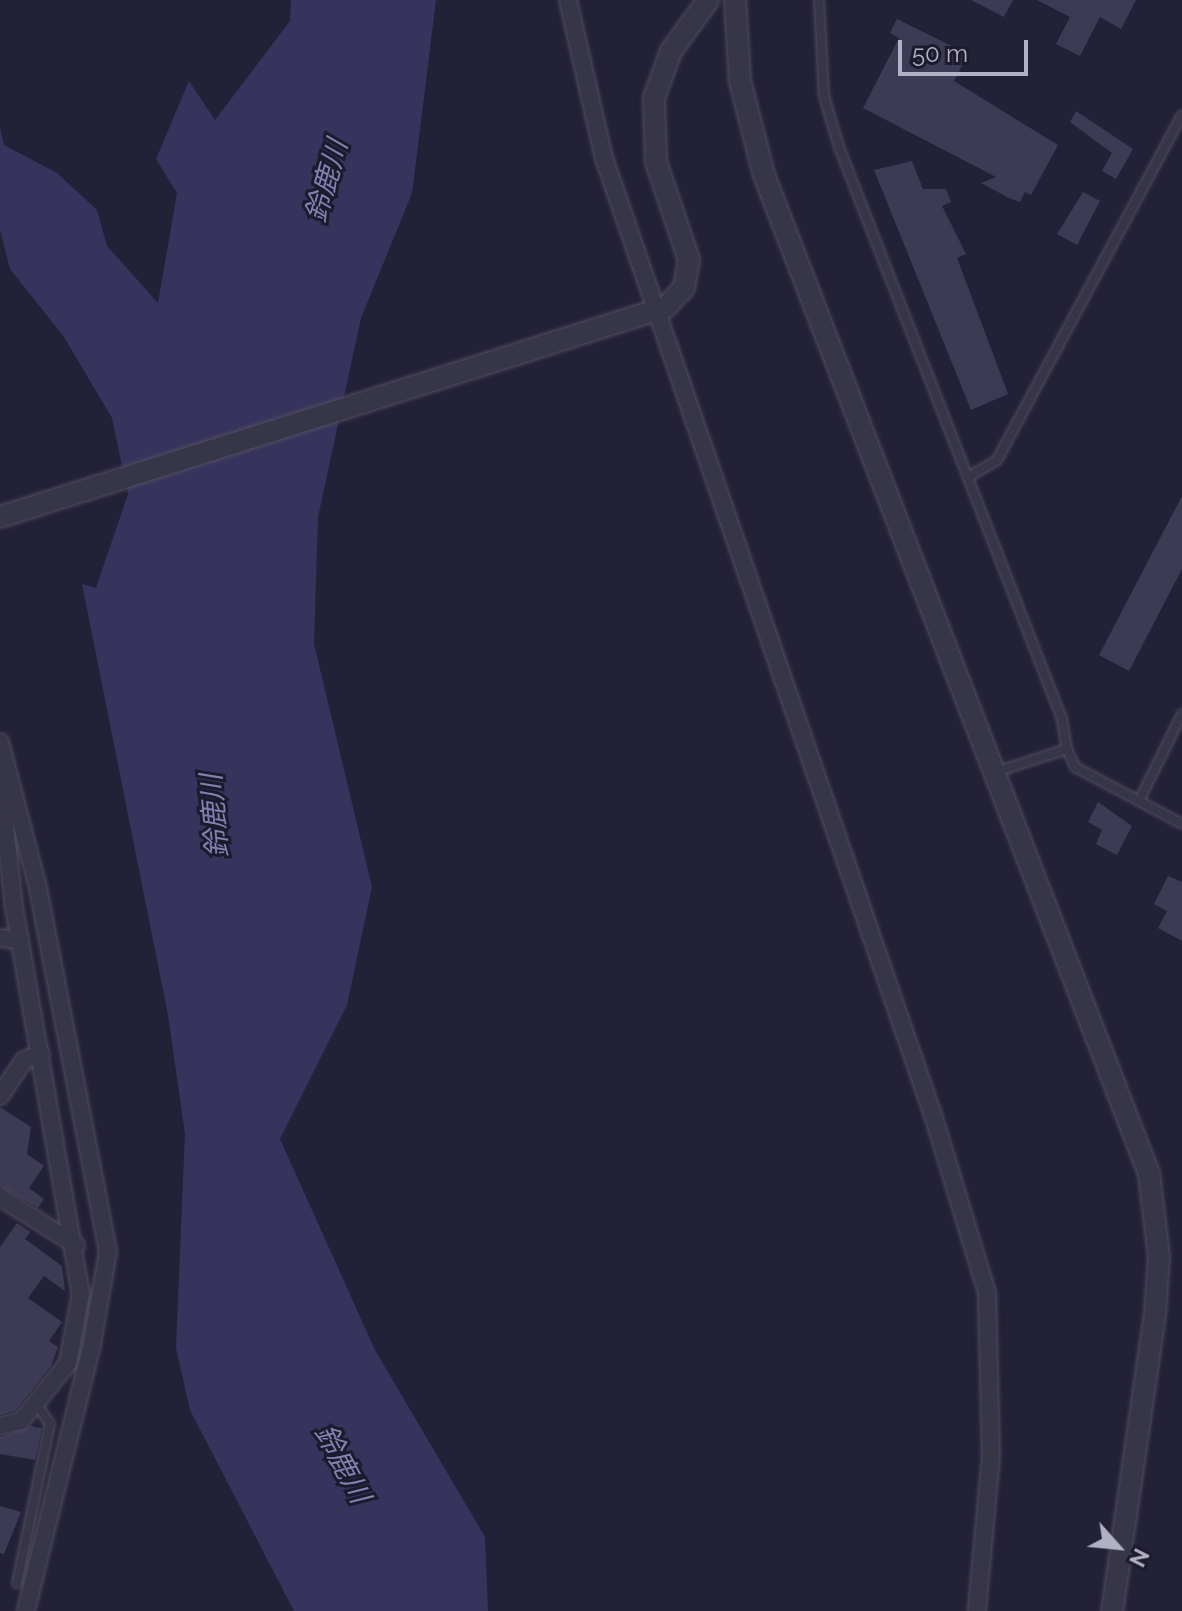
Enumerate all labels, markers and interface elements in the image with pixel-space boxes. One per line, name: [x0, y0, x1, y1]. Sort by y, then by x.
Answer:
scale bar: [902, 24, 1032, 74]
text: 50 m: [912, 39, 968, 68]
water label: 鈴鹿川: [299, 136, 355, 226]
water label: 鈴鹿川: [195, 773, 235, 859]
water label: 鈴鹿川: [307, 1419, 377, 1509]
north arrow: [1078, 1507, 1158, 1587]
text: N: [1124, 1545, 1155, 1571]

